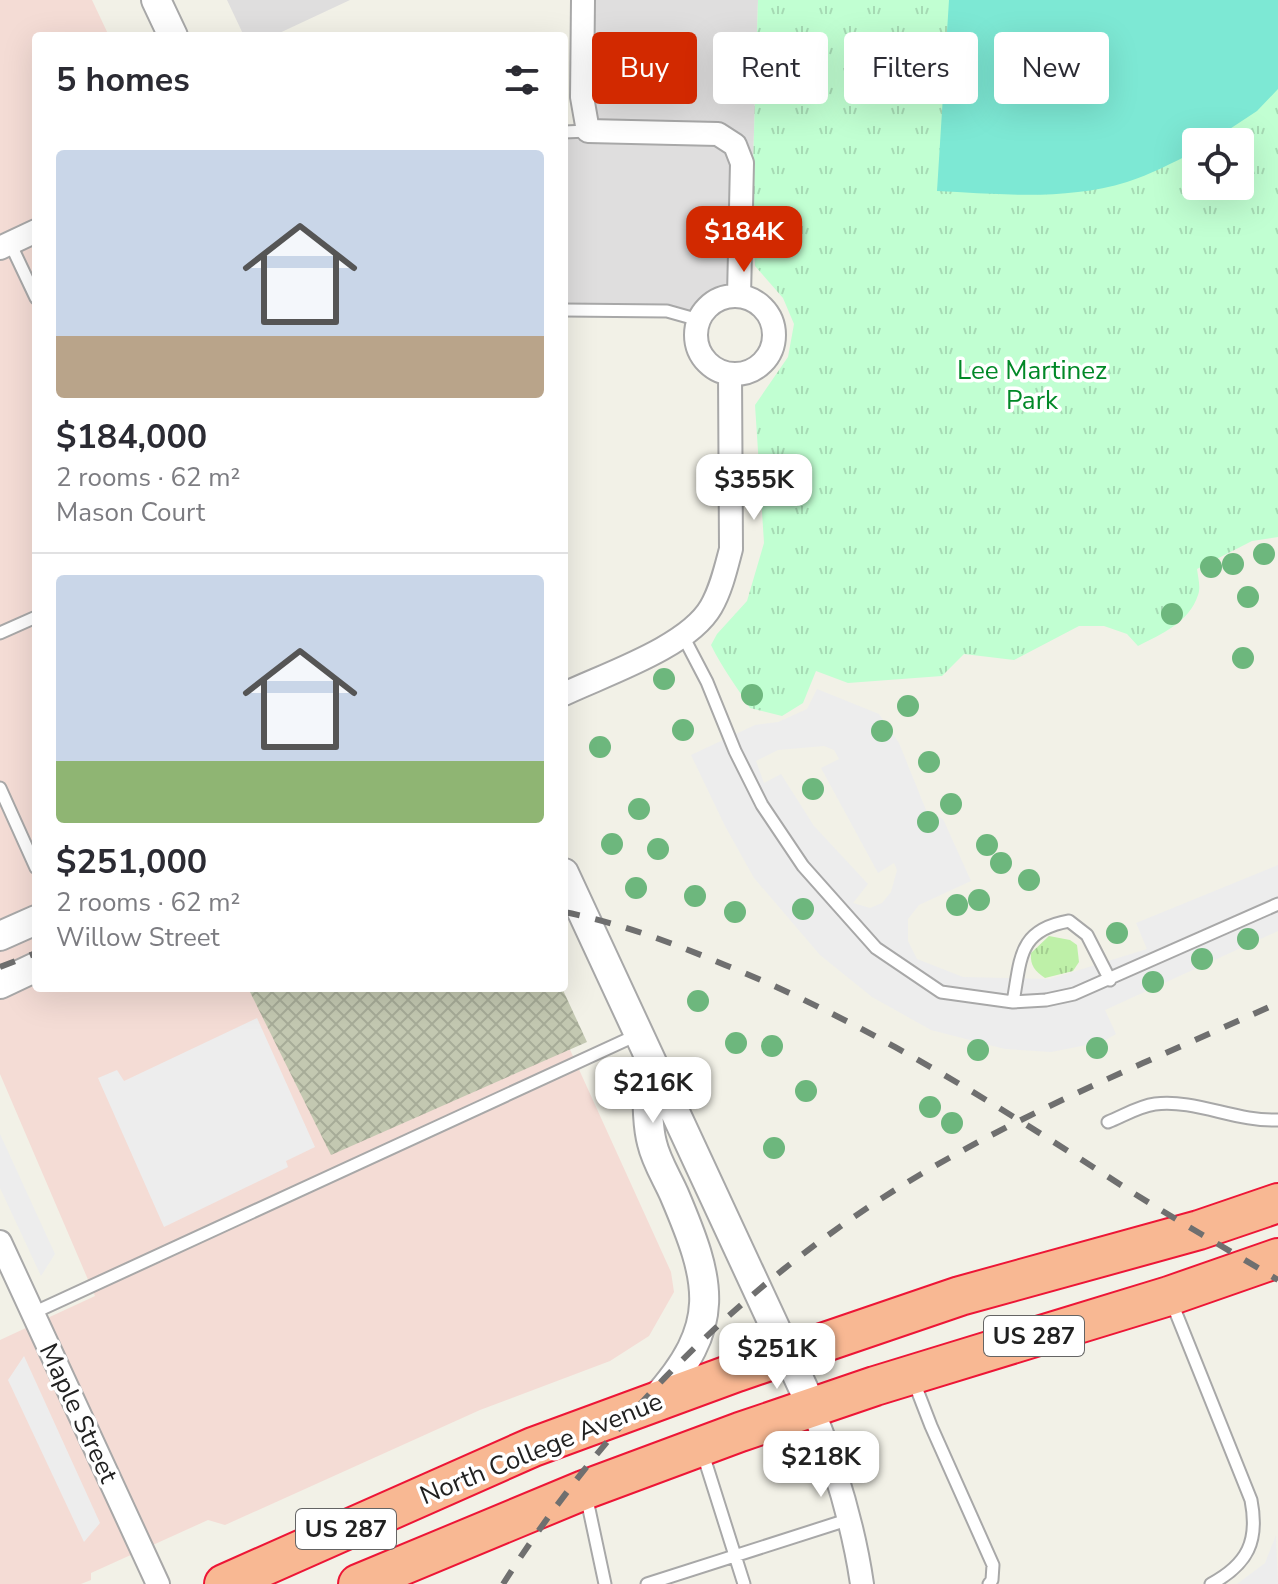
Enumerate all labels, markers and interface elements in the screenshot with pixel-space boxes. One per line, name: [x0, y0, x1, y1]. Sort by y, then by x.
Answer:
chip: Buy: [592, 32, 697, 104]
chip: Rent: [713, 32, 828, 104]
chip: Filters: [844, 32, 978, 104]
chip: New: [994, 32, 1109, 104]
text: 5 homes: [56, 57, 190, 103]
icon: filters: [500, 58, 544, 102]
map controls: [1182, 128, 1254, 200]
button: locate: [1182, 128, 1254, 200]
icon: home: [228, 202, 372, 346]
pin: $184K: [688, 206, 800, 274]
text: $184K: [704, 214, 784, 249]
park label: Lee Martinez Park: [957, 353, 1107, 418]
text: $184,000: [56, 414, 207, 460]
pin: $355K: [698, 454, 810, 522]
text: 2 rooms · 62 m²: [56, 460, 240, 495]
text: $355K: [714, 462, 794, 497]
text: Mason Court: [56, 495, 205, 530]
icon: home: [228, 627, 372, 771]
text: $251,000: [56, 839, 207, 885]
text: 2 rooms · 62 m²: [56, 885, 240, 920]
text: Willow Street: [56, 920, 220, 955]
pin: $216K: [597, 1057, 709, 1125]
text: $216K: [613, 1065, 693, 1100]
road number: US 287: [984, 1316, 1084, 1356]
pin: $251K: [721, 1323, 833, 1391]
text: $251K: [737, 1331, 817, 1366]
street label: Maple Street: [31, 1338, 127, 1489]
street label: North College Avenue: [415, 1384, 668, 1513]
pin: $218K: [765, 1431, 877, 1499]
text: $218K: [781, 1439, 861, 1474]
road number: US 287: [296, 1509, 396, 1549]

